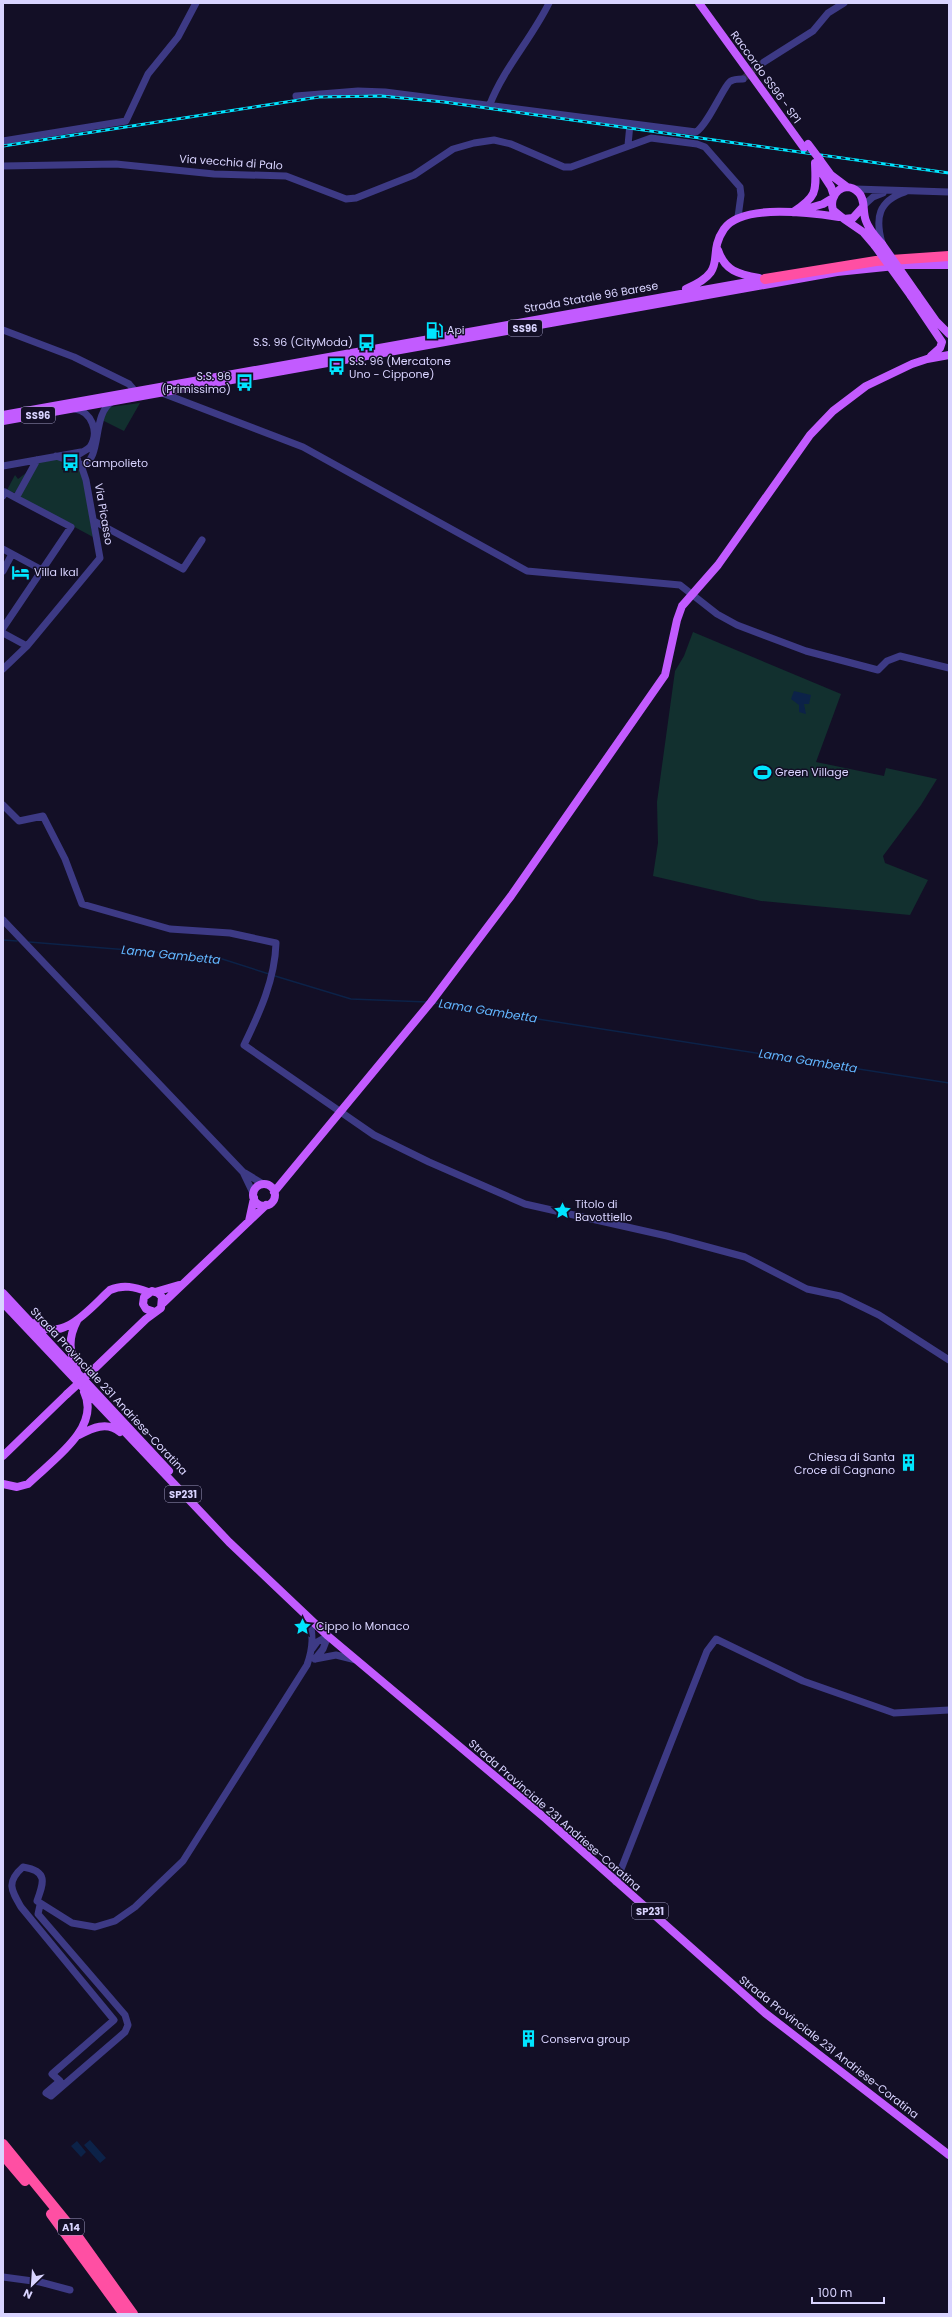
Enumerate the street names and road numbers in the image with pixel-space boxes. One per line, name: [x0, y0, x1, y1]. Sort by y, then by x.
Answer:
street label: Raccordo SS96 - SP1: [727, 27, 805, 127]
street label: Via vecchia di Palo: [179, 150, 283, 174]
street label: Strada Statale 96 Barese: [523, 277, 660, 317]
road number: SS96: [508, 320, 542, 336]
road number: SS96: [21, 407, 55, 423]
street label: Via Picasso: [91, 482, 117, 546]
street label: Strada Provinciale 231 Andriese-Coratina: [27, 1304, 191, 1478]
road number: SP231: [165, 1486, 201, 1502]
street label: Strada Provinciale 231 Andriese-Coratina: [465, 1735, 645, 1895]
road number: SP231: [632, 1903, 668, 1919]
street label: Strada Provinciale 231 Andriese-Coratina: [736, 1972, 922, 2122]
road number: A14: [58, 2219, 84, 2235]

